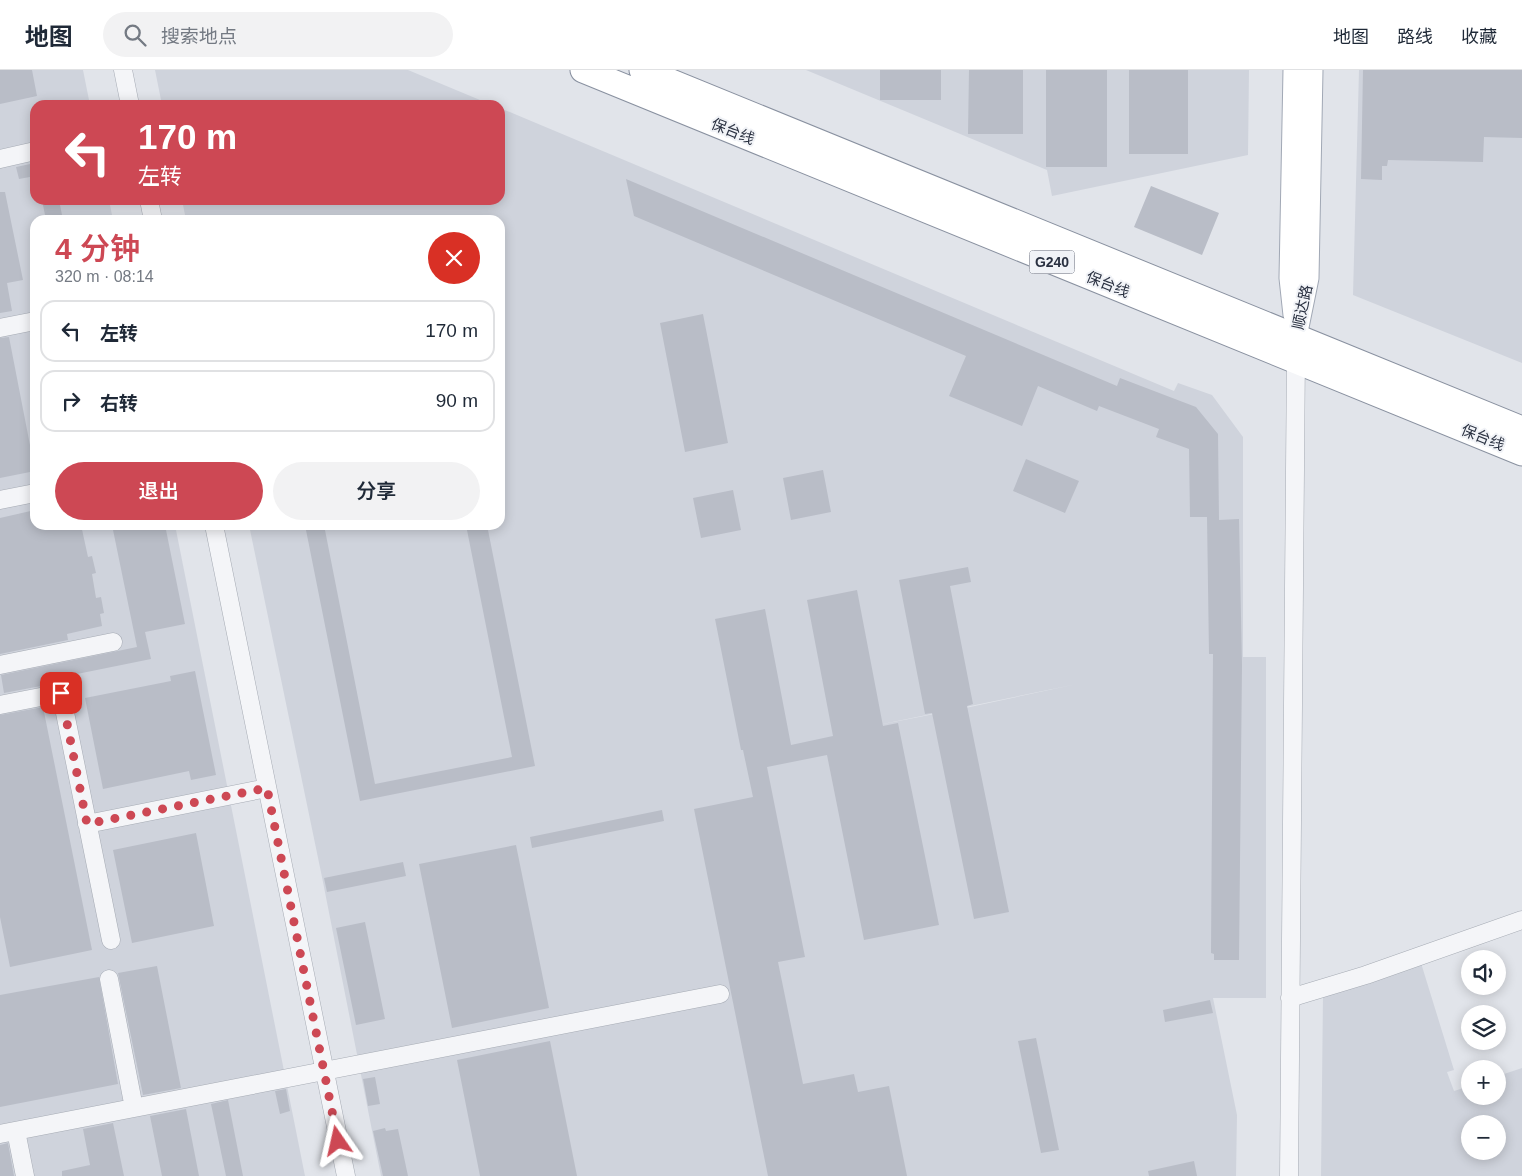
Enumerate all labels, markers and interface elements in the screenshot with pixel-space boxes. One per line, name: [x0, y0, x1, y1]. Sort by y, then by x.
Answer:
search box: [103, 12, 453, 57]
icon: search: [121, 21, 149, 49]
text: 地图: [25, 23, 73, 50]
text: 搜索地点: [161, 26, 237, 47]
text: 地图: [1333, 27, 1369, 47]
text: 路线: [1397, 27, 1433, 47]
text: 收藏: [1461, 27, 1497, 47]
street label: 保台线: [709, 115, 757, 147]
text: 170 m: [138, 117, 237, 156]
icon: left: [55, 120, 120, 185]
text: 左转: [138, 164, 182, 189]
text: 4 分钟: [55, 232, 140, 265]
button: close: [428, 232, 480, 284]
road number: G240: [1030, 250, 1074, 273]
text: 320 m · 08:14: [55, 268, 154, 285]
street label: 保台线: [1084, 268, 1132, 300]
street label: 顺达路: [1289, 283, 1315, 331]
icon: left: [57, 317, 85, 345]
text: 170 m: [425, 320, 478, 341]
text: 左转: [100, 323, 138, 344]
icon: right: [57, 387, 85, 415]
text: 90 m: [436, 390, 478, 411]
text: 右转: [100, 393, 138, 414]
street label: 保台线: [1459, 421, 1507, 453]
button: 退出: [55, 462, 263, 520]
button: 分享: [273, 462, 480, 520]
pin: [40, 672, 82, 714]
icon: arrive: [47, 679, 75, 707]
map controls: [1461, 950, 1506, 1160]
button: sound: [1461, 950, 1506, 995]
button: layers: [1461, 1005, 1506, 1050]
button: +: [1461, 1060, 1506, 1105]
position arrow: [311, 1114, 363, 1166]
button: −: [1461, 1115, 1506, 1160]

